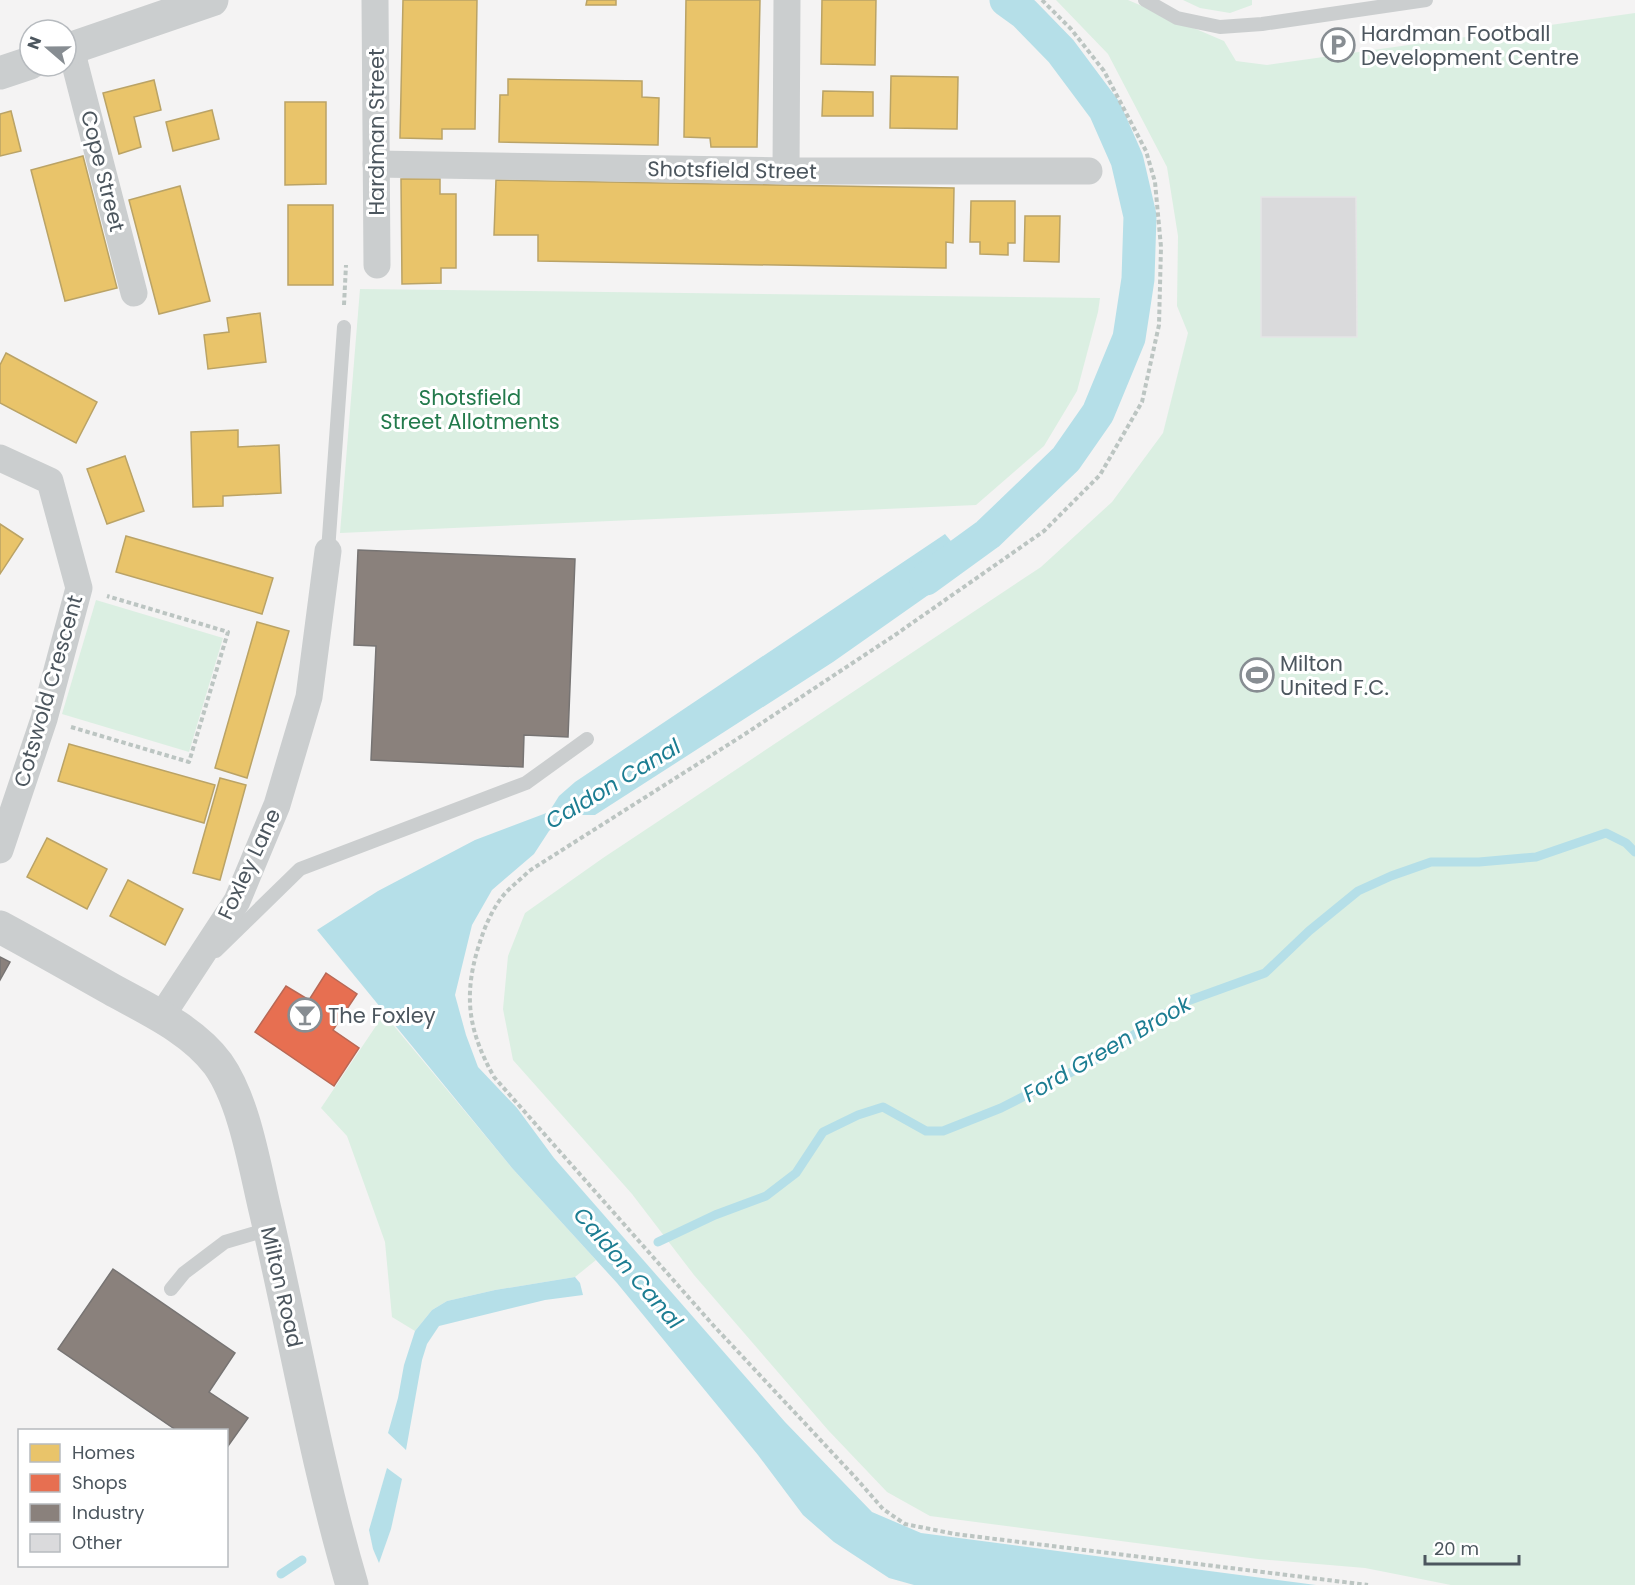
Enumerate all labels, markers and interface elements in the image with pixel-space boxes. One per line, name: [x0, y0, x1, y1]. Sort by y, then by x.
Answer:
north arrow: [18, 18, 78, 78]
place label: Hardman Football Development Centre: [1361, 19, 1579, 72]
parking icon: Hardman Football Development Centre: [1320, 27, 1356, 63]
text: N: [22, 33, 47, 53]
street label: Hardman Street: [362, 48, 391, 216]
street label: Cope Street: [74, 107, 132, 235]
street label: Shotsfield Street: [647, 154, 817, 186]
park label: Shotsfield Street Allotments: [380, 383, 560, 436]
street label: Cotswold Crescent: [7, 591, 89, 791]
place label: Milton United F.C.: [1280, 649, 1389, 702]
sports icon: Milton United F.C.: [1239, 657, 1275, 693]
water label: Caldon Canal: [539, 731, 687, 837]
street label: Foxley Lane: [211, 804, 287, 924]
water label: Ford Green Brook: [1017, 987, 1198, 1110]
bar icon: The Foxley: [287, 997, 323, 1033]
place label: The Foxley: [328, 1001, 436, 1030]
water label: Caldon Canal: [566, 1200, 690, 1336]
street label: Milton Road: [254, 1224, 310, 1350]
legend: [18, 1429, 228, 1567]
text: Homes: [72, 1440, 135, 1465]
text: Shops: [72, 1470, 127, 1495]
text: Industry: [72, 1500, 144, 1525]
scale bar: [1425, 1528, 1520, 1566]
text: Other: [72, 1530, 122, 1555]
text: 20 m: [1434, 1536, 1479, 1561]

